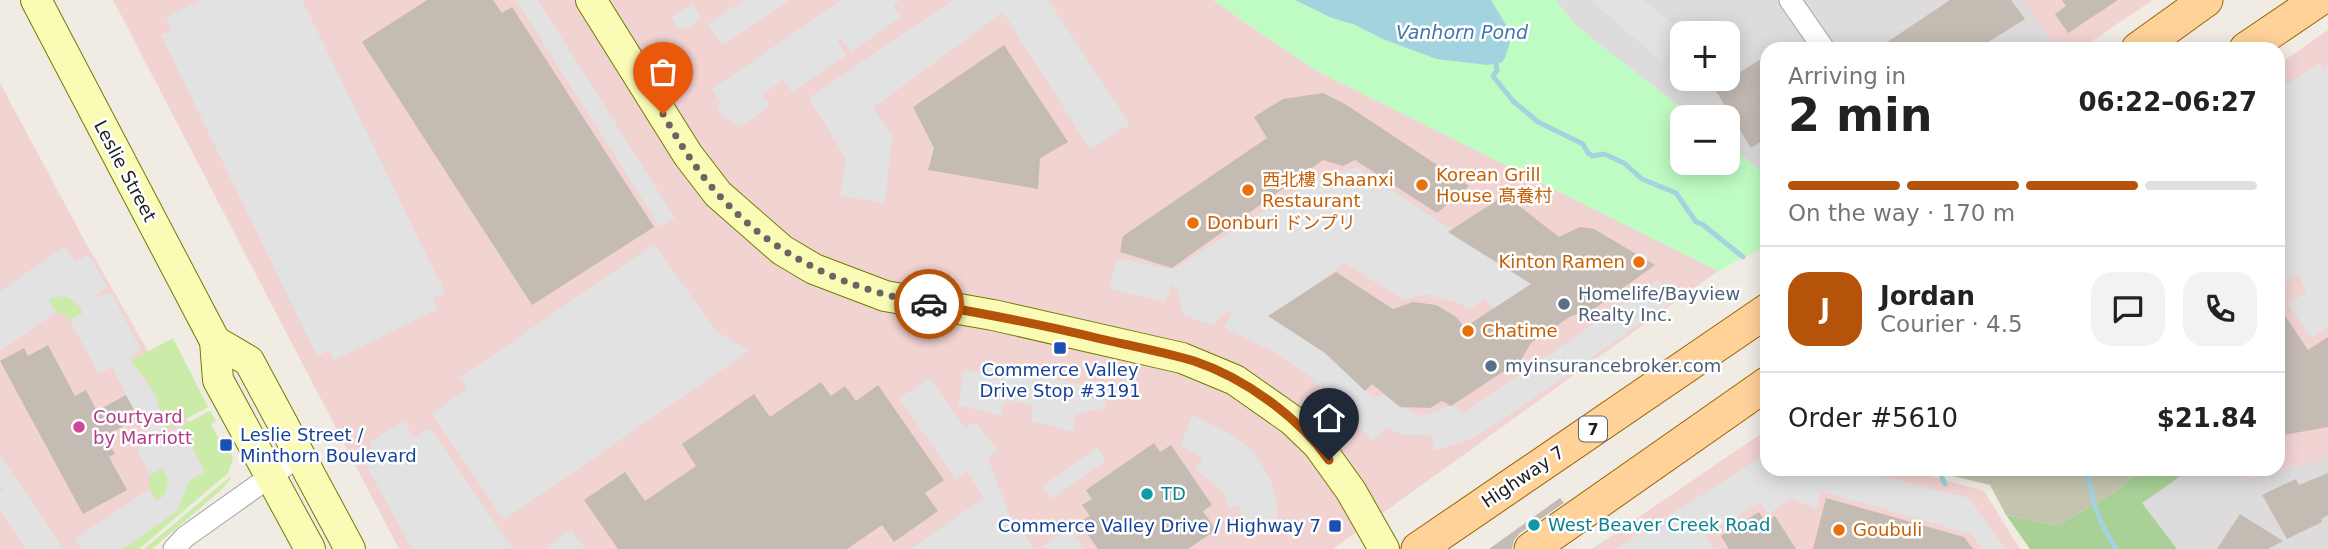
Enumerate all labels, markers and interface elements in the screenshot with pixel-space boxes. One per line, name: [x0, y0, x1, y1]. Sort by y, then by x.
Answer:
water label: Vanhorn Pond: [1396, 21, 1529, 43]
map controls: [1670, 21, 1740, 175]
button: +: [1670, 21, 1740, 91]
pin: [633, 42, 693, 114]
icon: bag: [644, 53, 682, 91]
text: Arriving in: [1788, 63, 1906, 89]
text: 06:22–06:27: [2078, 87, 2257, 117]
text: 2 min: [1788, 88, 1932, 142]
button: −: [1670, 105, 1740, 175]
street label: Leslie Street: [90, 117, 161, 225]
place label: Korean Grill House 髙養村: [1436, 164, 1552, 206]
place label: 西北樓 Shaanxi Restaurant: [1262, 169, 1394, 211]
marker: Korean Grill House 髙養村: [1414, 177, 1430, 193]
marker: 西北樓 Shaanxi Restaurant: [1240, 182, 1256, 198]
text: On the way · 170 m: [1788, 200, 2015, 226]
place label: Donburi ドンプリ: [1207, 212, 1356, 233]
marker: Donburi ドンプリ: [1185, 215, 1201, 231]
place label: Kinton Ramen: [1498, 251, 1625, 272]
marker: Kinton Ramen: [1631, 254, 1647, 270]
courier: [894, 269, 964, 339]
button: chat: [2091, 272, 2165, 346]
button: phone: [2183, 272, 2257, 346]
text: Jordan: [1880, 281, 1975, 311]
place label: Homelife/Bayview Realty Inc.: [1578, 283, 1740, 325]
icon: car: [910, 285, 948, 323]
text: J: [1820, 294, 1830, 324]
marker: Homelife/Bayview Realty Inc.: [1556, 296, 1572, 312]
text: Courier · 4.5: [1880, 311, 2023, 337]
place label: Chatime: [1482, 320, 1558, 341]
marker: Chatime: [1460, 323, 1476, 339]
marker: Commerce Valley Drive Stop #3191: [1052, 340, 1068, 356]
place label: myinsurancebroker.com: [1505, 355, 1721, 376]
marker: myinsurancebroker.com: [1483, 358, 1499, 374]
place label: Commerce Valley Drive Stop #3191: [979, 359, 1141, 401]
pin: [1299, 388, 1359, 460]
icon: home: [1310, 399, 1348, 437]
text: Order #5610: [1788, 403, 1958, 433]
text: $21.84: [2157, 403, 2257, 433]
place label: Courtyard by Marriott: [93, 406, 192, 448]
road number: 7: [1579, 416, 1607, 442]
marker: Courtyard by Marriott: [71, 419, 87, 435]
place label: Leslie Street / Minthorn Boulevard: [240, 424, 417, 466]
marker: Leslie Street / Minthorn Boulevard: [218, 437, 234, 453]
street label: Highway 7: [1477, 441, 1568, 512]
place label: TD: [1160, 483, 1186, 504]
marker: TD: [1139, 486, 1155, 502]
place label: West Beaver Creek Road: [1548, 514, 1770, 535]
place label: Commerce Valley Drive / Highway 7: [998, 515, 1321, 536]
marker: West Beaver Creek Road: [1526, 517, 1542, 533]
marker: Commerce Valley Drive / Highway 7: [1327, 518, 1343, 534]
place label: Goubuli: [1853, 519, 1922, 540]
marker: Goubuli: [1831, 522, 1847, 538]

